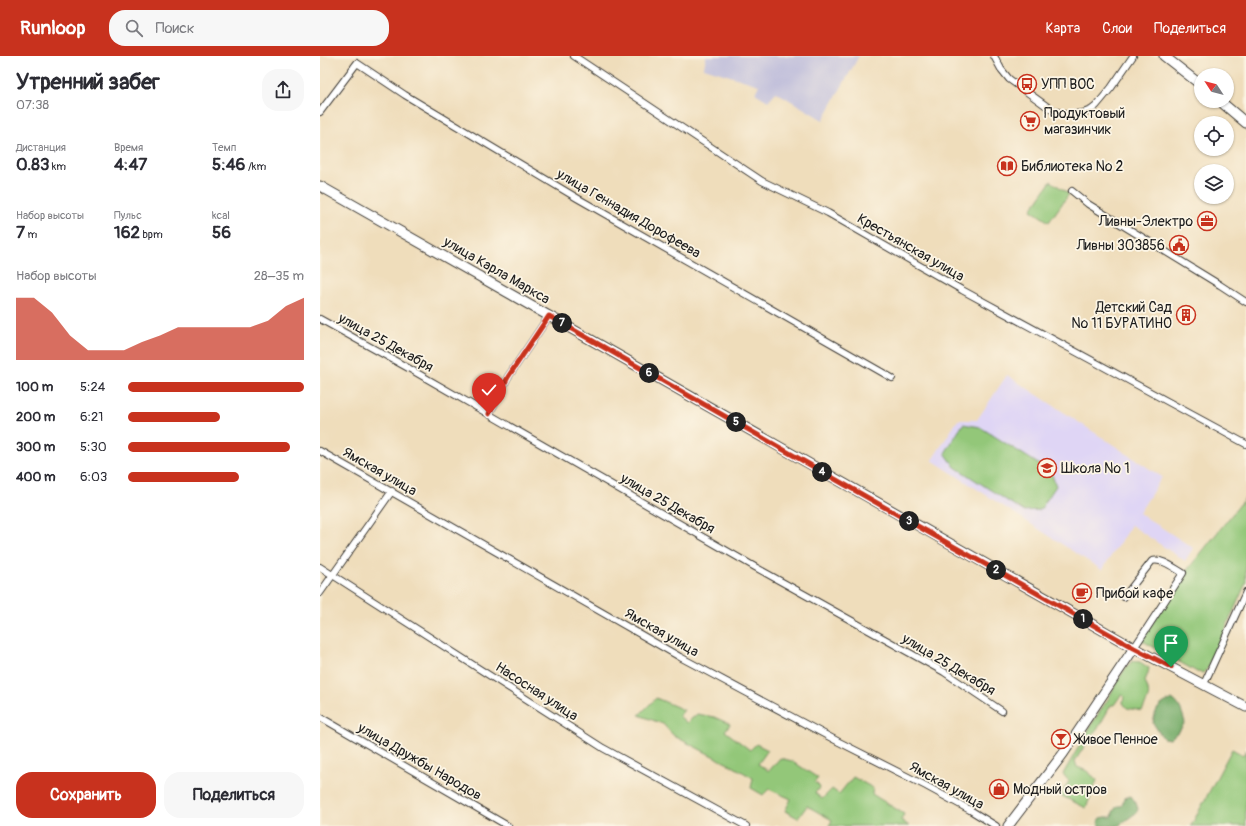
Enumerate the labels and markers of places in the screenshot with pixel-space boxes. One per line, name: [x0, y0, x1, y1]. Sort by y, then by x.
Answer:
bus stop icon: УПП ВОС: [1016, 73, 1038, 95]
place label: УПП ВОС: [1041, 76, 1095, 93]
place label: Продуктовый магазинчик: [1044, 105, 1125, 138]
supermarket icon: Продуктовый магазинчик: [1019, 110, 1041, 132]
library icon: Библиотека № 2: [996, 155, 1018, 177]
place label: Библиотека № 2: [1021, 158, 1123, 175]
office icon: Ливны-Электро: [1196, 210, 1218, 232]
place label: Ливны-Электро: [1098, 213, 1193, 230]
public building icon: Ливны 303856: [1168, 234, 1190, 256]
place label: Ливны 303856: [1075, 237, 1165, 254]
place label: Детский Сад № 11 БУРАТИНО: [1071, 299, 1173, 332]
building icon: Детский Сад № 11 БУРАТИНО: [1175, 304, 1197, 326]
pin: 7: [552, 313, 572, 333]
pin: 6: [639, 363, 659, 383]
pin: [472, 373, 506, 414]
pin: 5: [726, 412, 746, 432]
school or university icon: Школа № 1: [1036, 457, 1058, 479]
place label: Школа № 1: [1061, 460, 1130, 477]
pin: 4: [812, 462, 832, 482]
pin: 3: [899, 511, 919, 531]
pin: 2: [986, 560, 1006, 580]
cafe icon: Прибой кафе: [1071, 582, 1093, 604]
place label: Прибой кафе: [1096, 585, 1173, 602]
pin: 1: [1073, 609, 1093, 629]
pin: [1154, 626, 1188, 667]
bar icon: Живое Пенное: [1050, 728, 1072, 750]
place label: Живое Пенное: [1073, 731, 1158, 748]
shop icon: Модный остров: [988, 778, 1010, 800]
place label: Модный остров: [1013, 781, 1107, 798]

